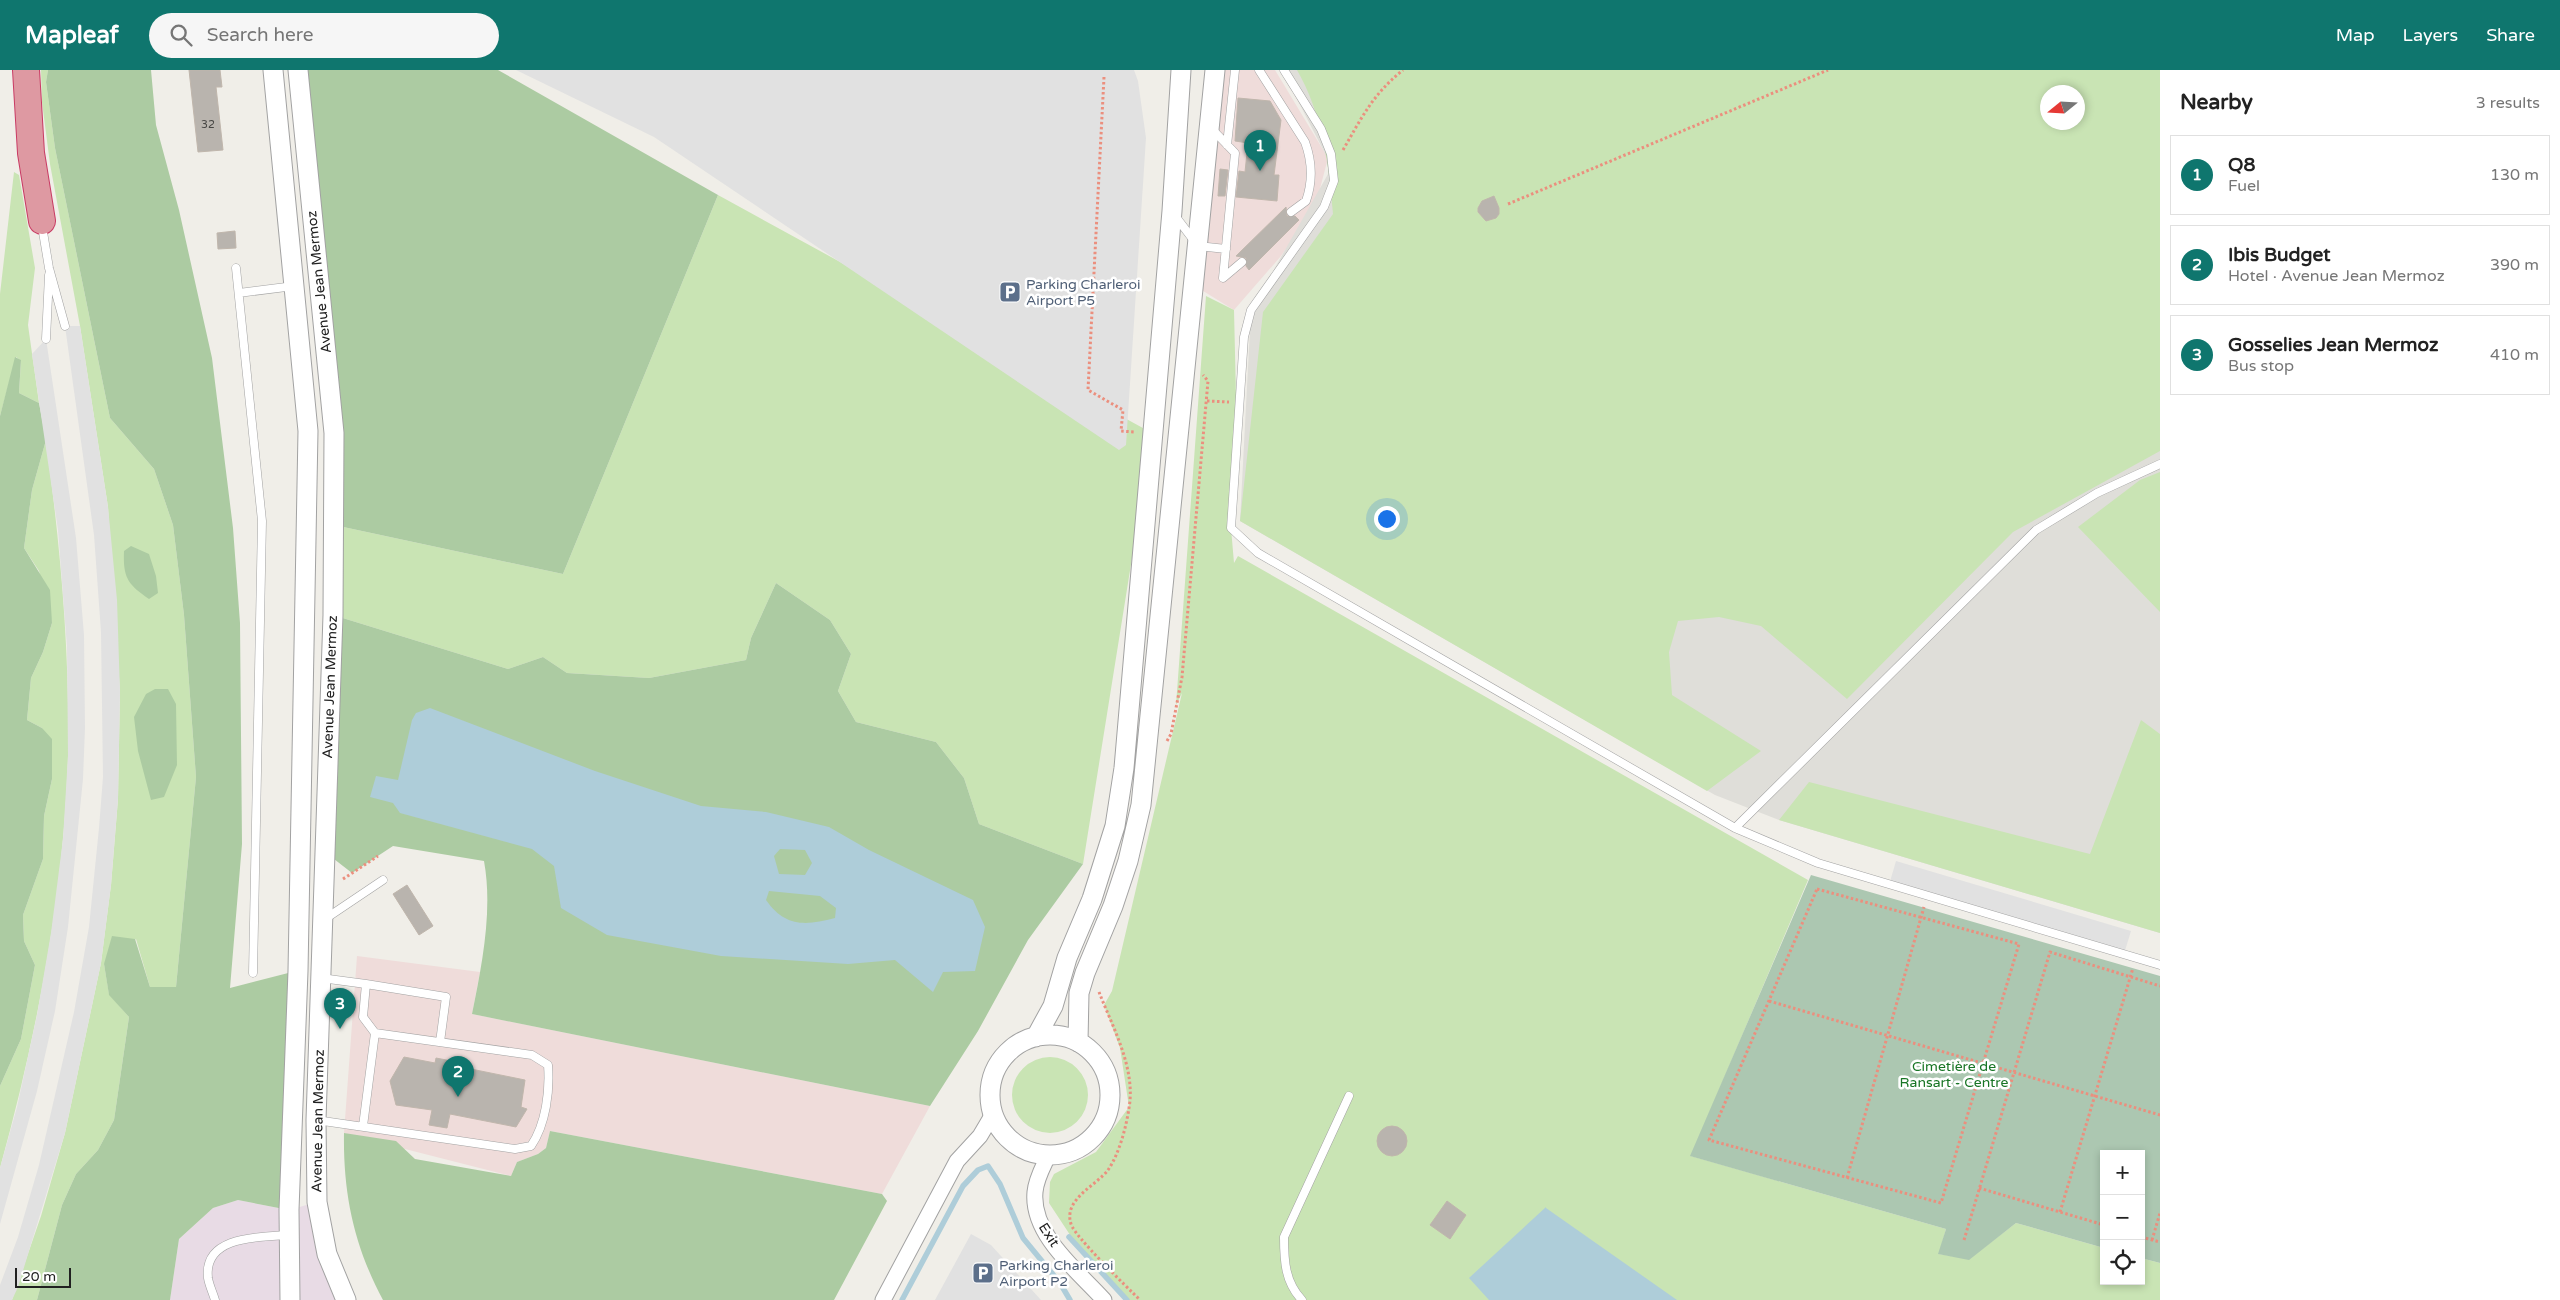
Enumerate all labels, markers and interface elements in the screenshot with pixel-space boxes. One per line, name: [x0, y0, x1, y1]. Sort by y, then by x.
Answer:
search box: [149, 13, 499, 58]
text: Mapleaf: [25, 21, 119, 50]
icon: search: [167, 21, 195, 49]
text: Search here: [207, 24, 314, 46]
text: Map: [2336, 24, 2375, 46]
text: Layers: [2403, 24, 2458, 46]
text: Share: [2486, 24, 2535, 46]
north arrow: [2040, 85, 2085, 130]
text: Nearby: [2180, 90, 2253, 115]
text: 3 results: [2476, 93, 2540, 113]
house number: 32: [201, 118, 215, 131]
pin: 1: [1244, 130, 1276, 171]
text: Q8: [2228, 154, 2255, 176]
text: 1: [2192, 165, 2202, 185]
text: 130 m: [2490, 165, 2539, 185]
text: Fuel: [2228, 176, 2260, 196]
street label: Avenue Jean Mermoz: [303, 210, 335, 354]
text: Ibis Budget: [2228, 244, 2331, 266]
text: 2: [2192, 255, 2202, 275]
text: 390 m: [2490, 255, 2539, 275]
text: Hotel · Avenue Jean Mermoz: [2228, 266, 2445, 286]
place label: Parking Charleroi Airport P5: [1026, 276, 1140, 309]
parking icon: Parking Charleroi Airport P5: [998, 280, 1022, 304]
text: Gosselies Jean Mermoz: [2228, 334, 2439, 356]
text: 3: [2192, 345, 2202, 365]
text: 410 m: [2490, 345, 2539, 365]
text: Bus stop: [2228, 356, 2294, 376]
your location: [1374, 506, 1400, 532]
street label: Avenue Jean Mermoz: [319, 615, 341, 759]
pin: 3: [324, 988, 356, 1029]
street label: Avenue Jean Mermoz: [308, 1049, 328, 1193]
pin: 2: [442, 1056, 474, 1097]
park label: Cimetière de Ransart - Centre: [1900, 1058, 2009, 1091]
map controls: [2100, 1150, 2145, 1285]
button: +: [2100, 1150, 2145, 1195]
button: −: [2100, 1195, 2145, 1240]
street label: Exit: [1035, 1220, 1063, 1251]
button: locate: [2100, 1240, 2145, 1285]
place label: Parking Charleroi Airport P2: [999, 1257, 1113, 1290]
parking icon: Parking Charleroi Airport P2: [971, 1261, 995, 1285]
scale bar: [15, 1265, 71, 1288]
text: 20 m: [22, 1268, 56, 1285]

